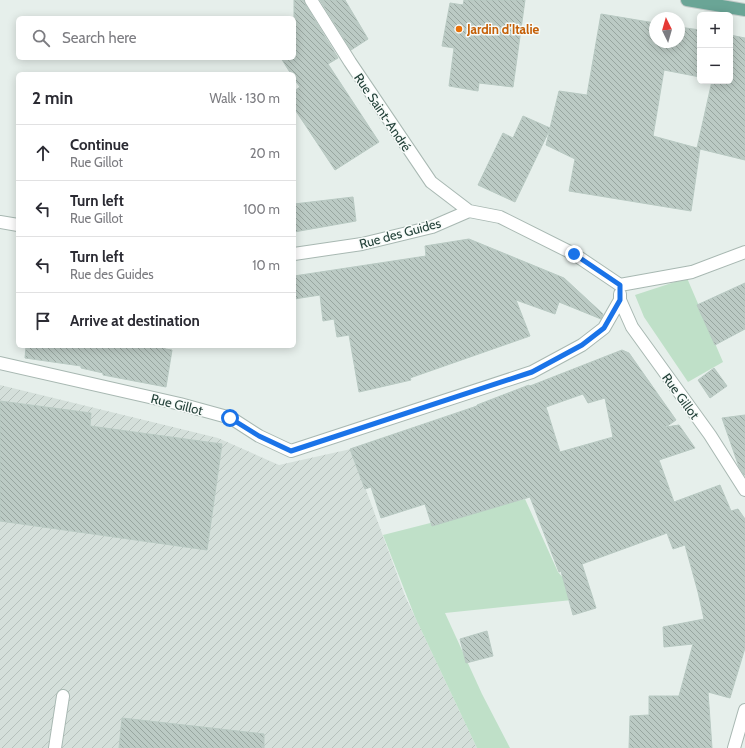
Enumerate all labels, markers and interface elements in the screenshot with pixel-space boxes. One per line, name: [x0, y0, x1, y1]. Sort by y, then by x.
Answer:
north arrow: [649, 12, 685, 48]
map controls: [697, 12, 733, 84]
button: +: [697, 12, 733, 48]
search box: [16, 16, 296, 60]
place label: Jardin d'Italie: [466, 21, 540, 37]
marker: Jardin d'Italie: [454, 24, 464, 34]
icon: search: [30, 27, 52, 49]
text: Search here: [62, 29, 137, 47]
button: −: [697, 48, 733, 84]
street label: Rue Saint-André: [351, 70, 415, 154]
text: 2 min: [32, 88, 73, 108]
text: Walk · 130 m: [209, 90, 280, 106]
text: Continue: [70, 136, 129, 154]
icon: ahead: [32, 142, 54, 164]
text: 20 m: [250, 145, 280, 161]
text: Rue Gillot: [70, 154, 123, 170]
text: Turn left: [70, 192, 124, 210]
icon: left: [32, 198, 54, 220]
text: 100 m: [243, 201, 280, 217]
text: Rue Gillot: [70, 210, 123, 226]
street label: Rue des Guides: [357, 214, 443, 252]
route end: [565, 245, 583, 263]
text: Turn left: [70, 248, 124, 266]
icon: left: [32, 254, 54, 276]
text: 10 m: [252, 257, 280, 273]
text: Rue des Guides: [70, 266, 154, 282]
icon: arrive: [32, 310, 54, 332]
text: Arrive at destination: [70, 312, 200, 330]
street label: Rue Gillot: [659, 370, 703, 423]
street label: Rue Gillot: [149, 390, 205, 418]
route start: [221, 409, 239, 427]

